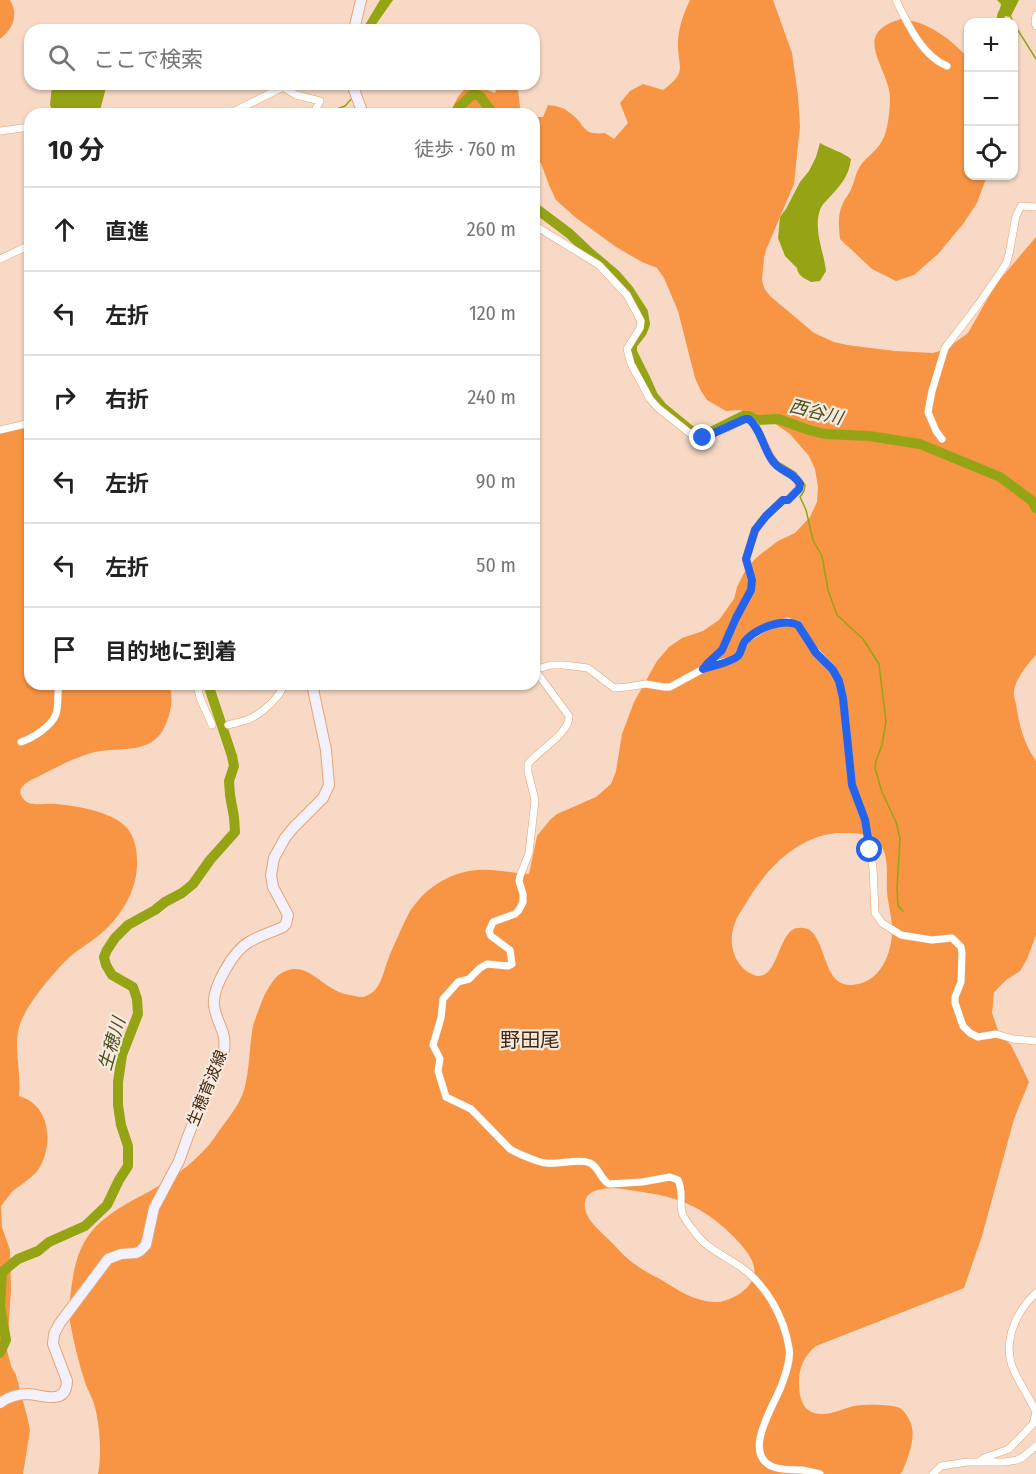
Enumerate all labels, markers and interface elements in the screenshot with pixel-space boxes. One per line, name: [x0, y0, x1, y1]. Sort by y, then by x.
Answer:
map controls: [964, 18, 1018, 180]
button: +: [964, 18, 1018, 72]
search box: [24, 24, 540, 90]
icon: search: [45, 41, 78, 74]
text: ここで検索: [93, 46, 203, 73]
button: −: [964, 72, 1018, 126]
button: locate: [964, 126, 1018, 180]
text: 10 分: [48, 135, 105, 166]
text: 徒歩 · 760 m: [414, 137, 516, 161]
icon: ahead: [48, 213, 81, 246]
text: 260 m: [467, 217, 516, 241]
text: 直進: [105, 218, 149, 245]
icon: left: [48, 297, 81, 330]
text: 120 m: [469, 301, 516, 325]
text: 左折: [105, 302, 149, 329]
icon: right: [48, 381, 81, 414]
text: 240 m: [467, 385, 516, 409]
text: 右折: [105, 386, 149, 413]
water label: 西谷川: [787, 395, 847, 430]
route end: [689, 424, 715, 450]
icon: left: [48, 465, 81, 498]
text: 90 m: [476, 469, 516, 493]
text: 左折: [105, 470, 149, 497]
icon: left: [48, 549, 81, 582]
text: 50 m: [476, 553, 516, 577]
text: 左折: [105, 554, 149, 581]
icon: arrive: [48, 633, 81, 666]
text: 目的地に到着: [105, 638, 237, 665]
route start: [856, 836, 882, 862]
water label: 生穂川: [94, 1013, 131, 1073]
district label: 野田尾: [500, 1028, 560, 1052]
street label: 生穂育波線: [183, 1047, 231, 1129]

